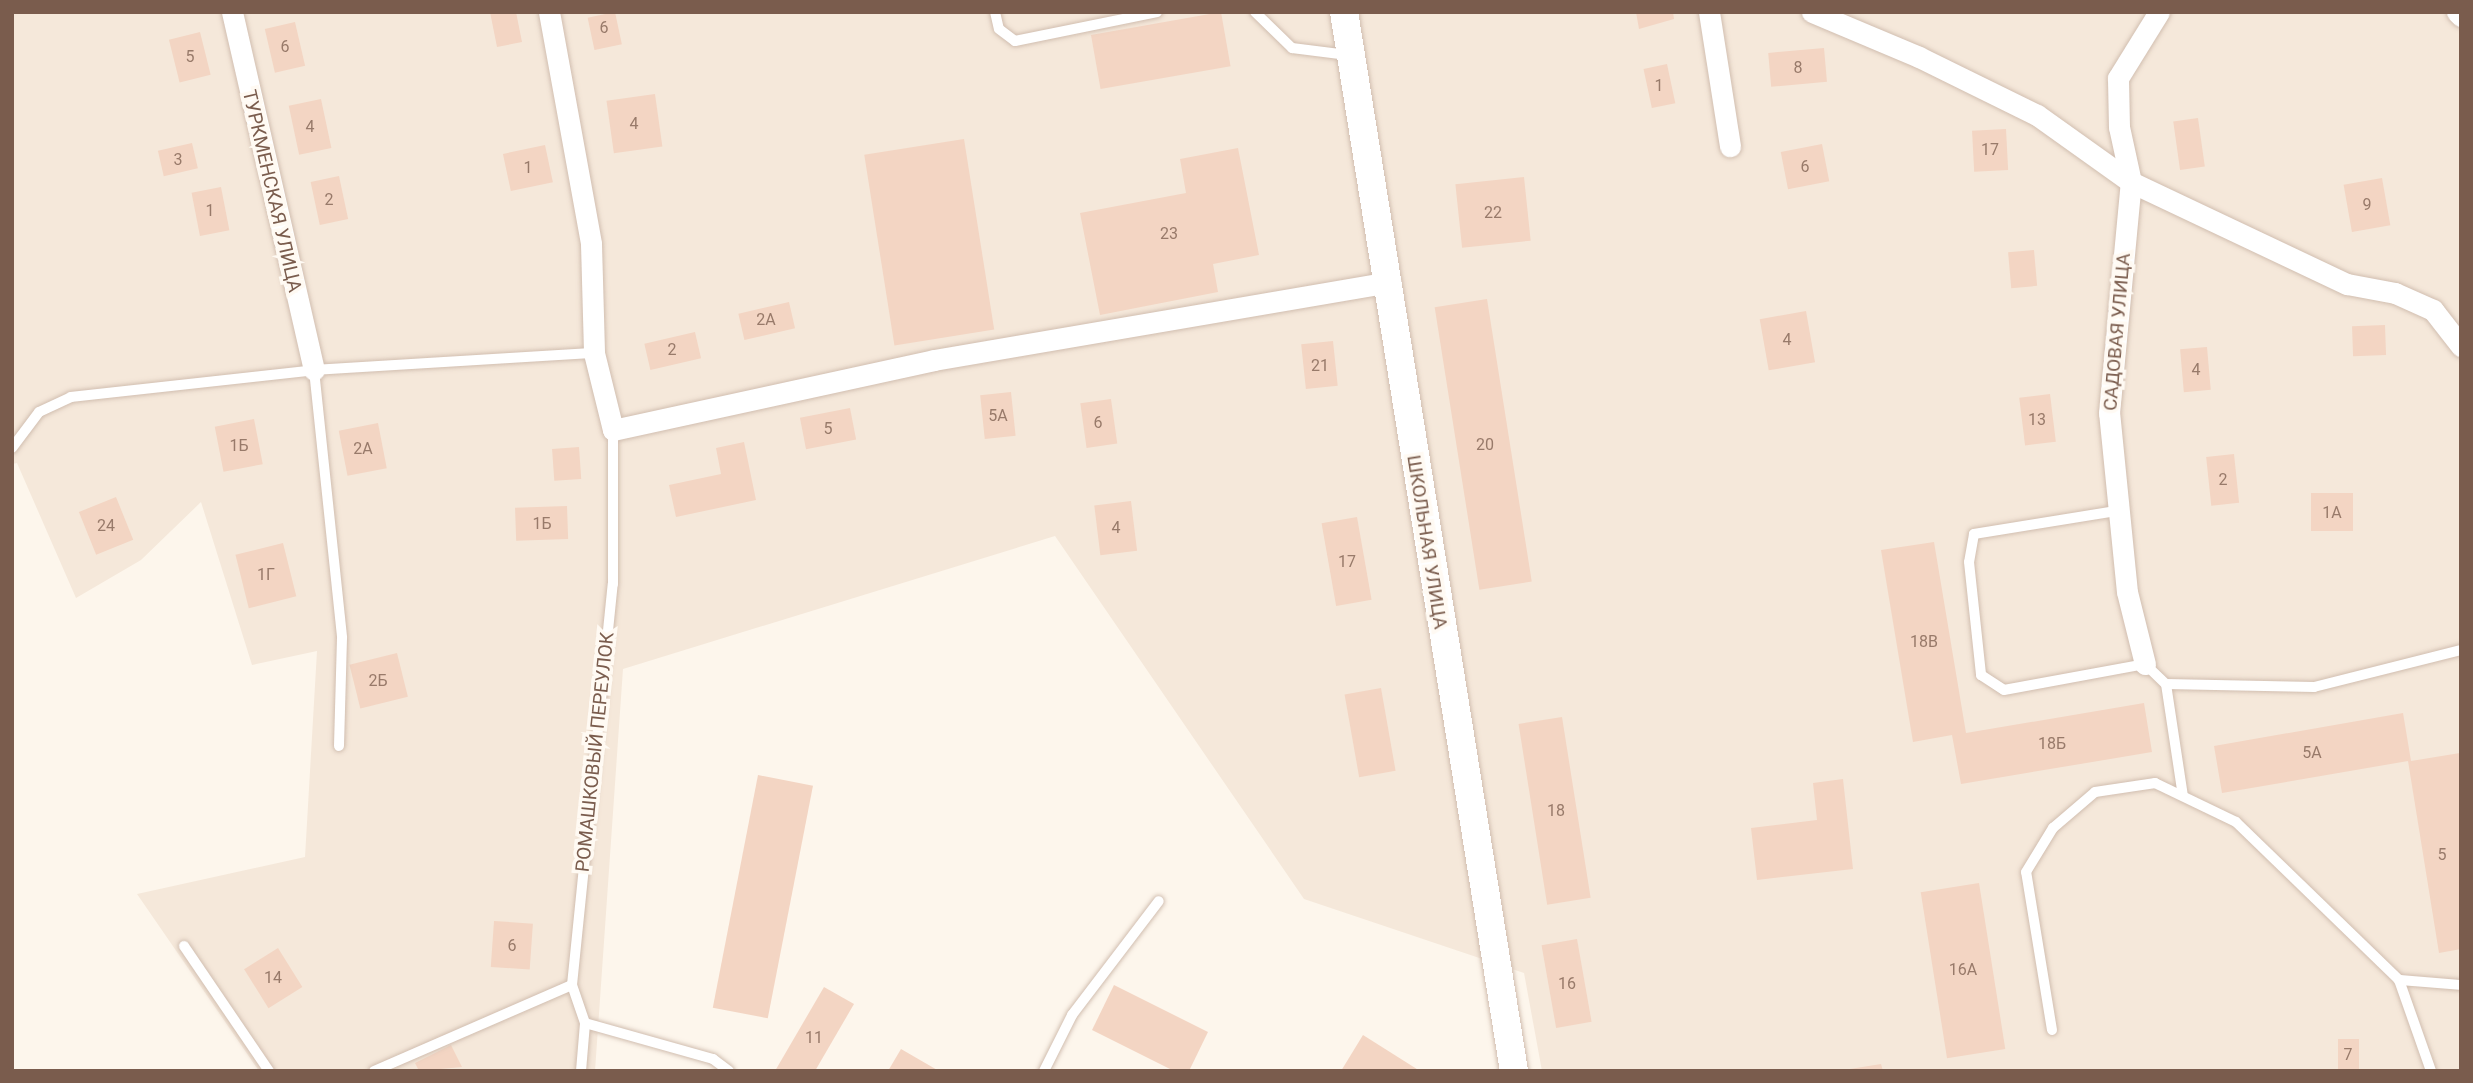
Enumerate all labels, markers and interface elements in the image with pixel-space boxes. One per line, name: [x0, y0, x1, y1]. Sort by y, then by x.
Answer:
house number: 6: [600, 18, 608, 38]
house number: 6: [281, 37, 289, 57]
house number: 5: [186, 47, 194, 67]
house number: 8: [1794, 58, 1802, 78]
house number: 1: [1655, 76, 1663, 96]
street label: ТУРКМЕНСКАЯ УЛИЦА: [238, 88, 306, 294]
house number: 4: [630, 114, 638, 134]
house number: 4: [306, 117, 314, 137]
house number: 17: [1981, 140, 1999, 160]
house number: 3: [174, 150, 182, 170]
house number: 6: [1801, 157, 1809, 177]
house number: 1: [524, 158, 532, 178]
house number: 2: [325, 190, 333, 210]
house number: 9: [2363, 195, 2371, 215]
house number: 1: [206, 201, 214, 221]
house number: 22: [1484, 203, 1502, 223]
house number: 23: [1160, 224, 1178, 244]
street label: САДОВАЯ УЛИЦА: [2099, 252, 2135, 412]
house number: 2А: [756, 310, 776, 330]
house number: 4: [1783, 330, 1791, 350]
house number: 2: [668, 340, 676, 360]
house number: 21: [1311, 356, 1329, 376]
house number: 4: [2192, 360, 2200, 380]
house number: 5А: [988, 406, 1008, 426]
house number: 13: [2028, 410, 2046, 430]
house number: 6: [1094, 413, 1102, 433]
house number: 5: [824, 419, 832, 439]
house number: 20: [1476, 435, 1494, 455]
house number: 1Б: [229, 436, 249, 456]
house number: 2А: [353, 439, 373, 459]
street label: ШКОЛЬНАЯ УЛИЦА: [1402, 453, 1452, 631]
house number: 2: [2219, 470, 2227, 490]
house number: 1А: [2322, 503, 2342, 523]
house number: 1Б: [532, 514, 552, 534]
house number: 24: [97, 516, 115, 536]
house number: 4: [1112, 518, 1120, 538]
house number: 17: [1338, 552, 1356, 572]
house number: 1Г: [257, 565, 275, 585]
street label: РОМАШКОВЫЙ ПЕРЕУЛОК: [571, 631, 619, 873]
house number: 18В: [1910, 632, 1938, 652]
house number: 2Б: [368, 671, 388, 691]
house number: 18Б: [2038, 734, 2066, 754]
house number: 5А: [2302, 743, 2322, 763]
house number: 18: [1547, 801, 1565, 821]
house number: 5: [2438, 845, 2446, 865]
house number: 6: [508, 936, 516, 956]
house number: 16А: [1949, 960, 1977, 980]
house number: 14: [264, 968, 282, 988]
house number: 16: [1558, 974, 1576, 994]
house number: 11: [805, 1028, 823, 1048]
house number: 7: [2344, 1045, 2352, 1065]

